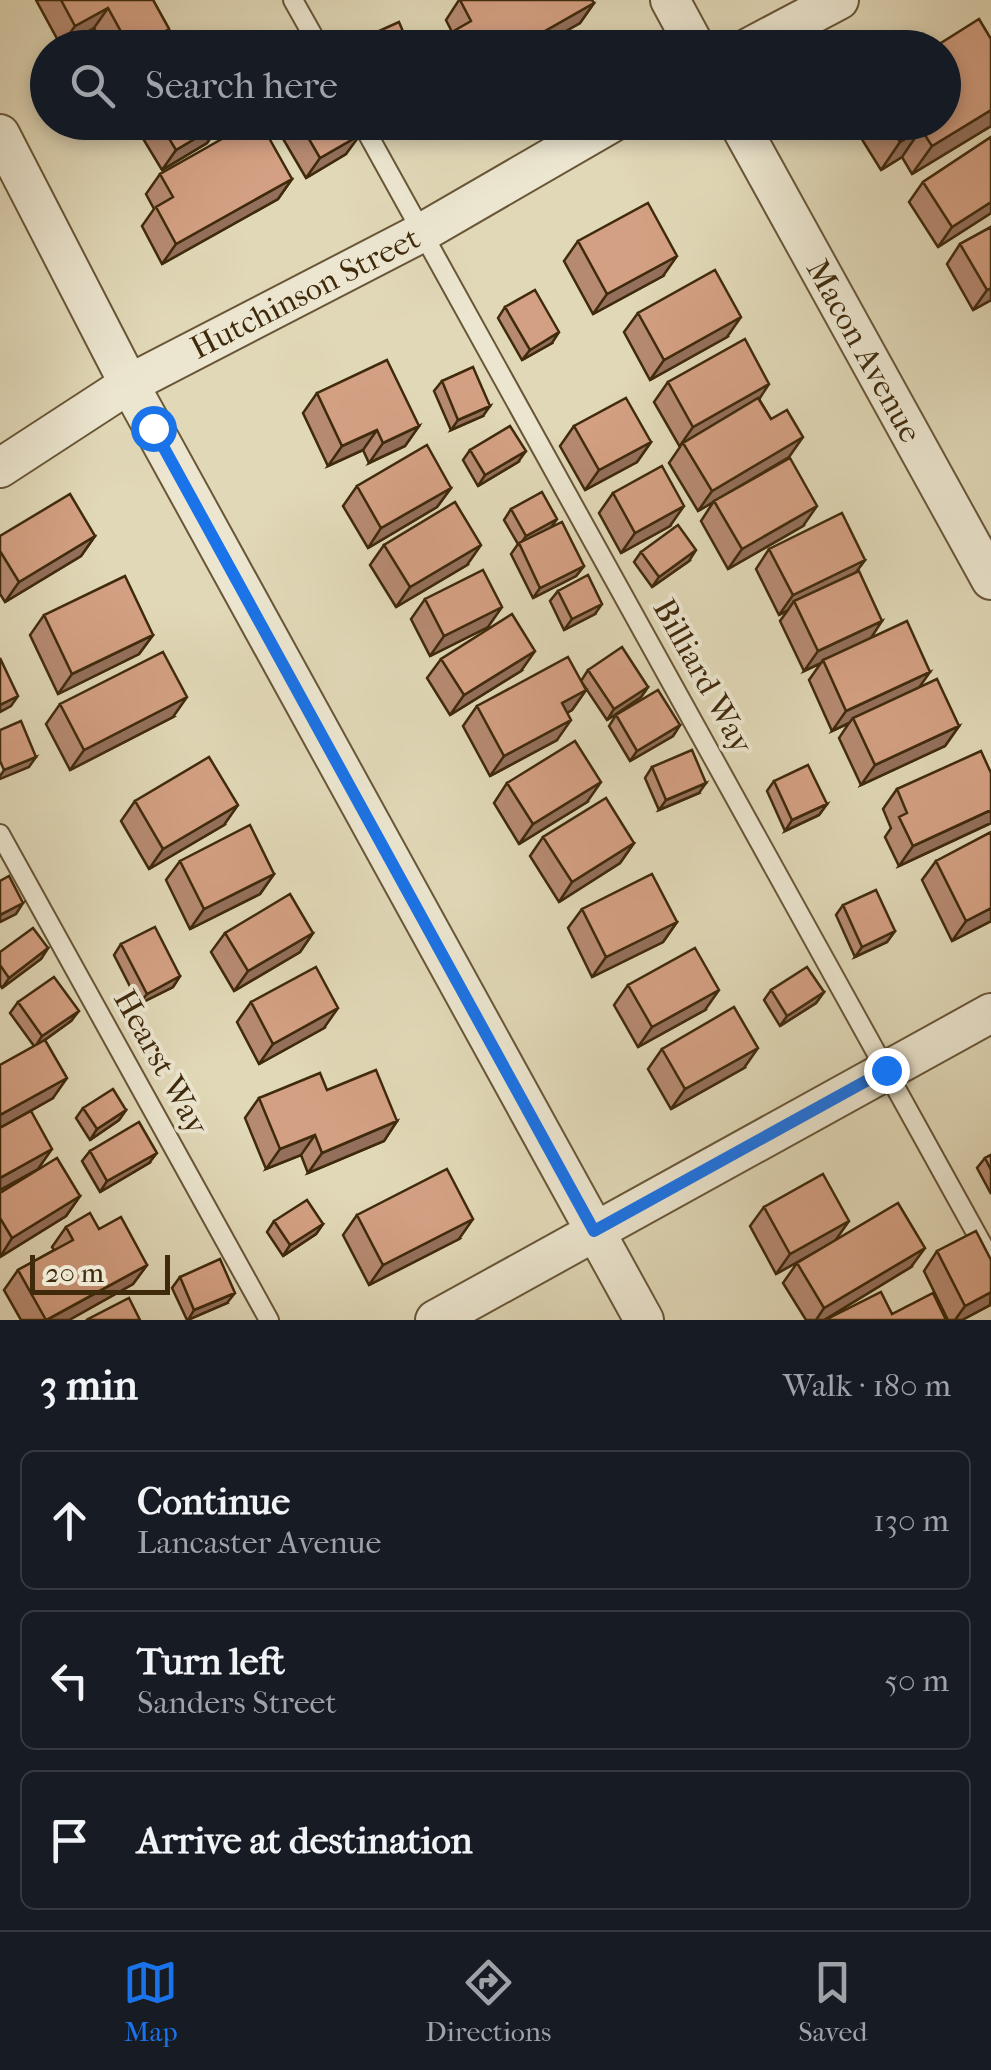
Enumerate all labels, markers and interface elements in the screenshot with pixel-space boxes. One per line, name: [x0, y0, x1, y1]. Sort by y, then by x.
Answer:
search box: [30, 30, 961, 140]
icon: search: [65, 58, 120, 113]
text: Search here: [145, 63, 338, 108]
street label: Hutchinson Street: [184, 219, 426, 367]
street label: Macon Avenue: [799, 253, 929, 449]
route start: [131, 406, 177, 452]
street label: Billiard Way: [646, 593, 761, 760]
street label: Hearst Way: [106, 983, 216, 1142]
route end: [864, 1048, 910, 1094]
scale bar: [30, 1250, 170, 1294]
text: 20 m: [45, 1256, 104, 1289]
text: 3 min: [40, 1361, 138, 1410]
text: Walk · 180 m: [783, 1367, 951, 1404]
text: Continue: [137, 1479, 290, 1524]
icon: ahead: [42, 1493, 97, 1548]
text: 130 m: [873, 1502, 949, 1539]
text: Lancaster Avenue: [137, 1524, 381, 1561]
text: Turn left: [137, 1639, 285, 1684]
icon: left: [42, 1653, 97, 1708]
text: 50 m: [884, 1662, 949, 1699]
text: Sanders Street: [137, 1684, 337, 1721]
icon: arrive: [42, 1813, 97, 1868]
text: Arrive at destination: [137, 1818, 473, 1863]
tab: Map: [123, 1955, 178, 2048]
tab: Directions: [425, 1955, 551, 2048]
tab: Saved: [798, 1955, 868, 2048]

